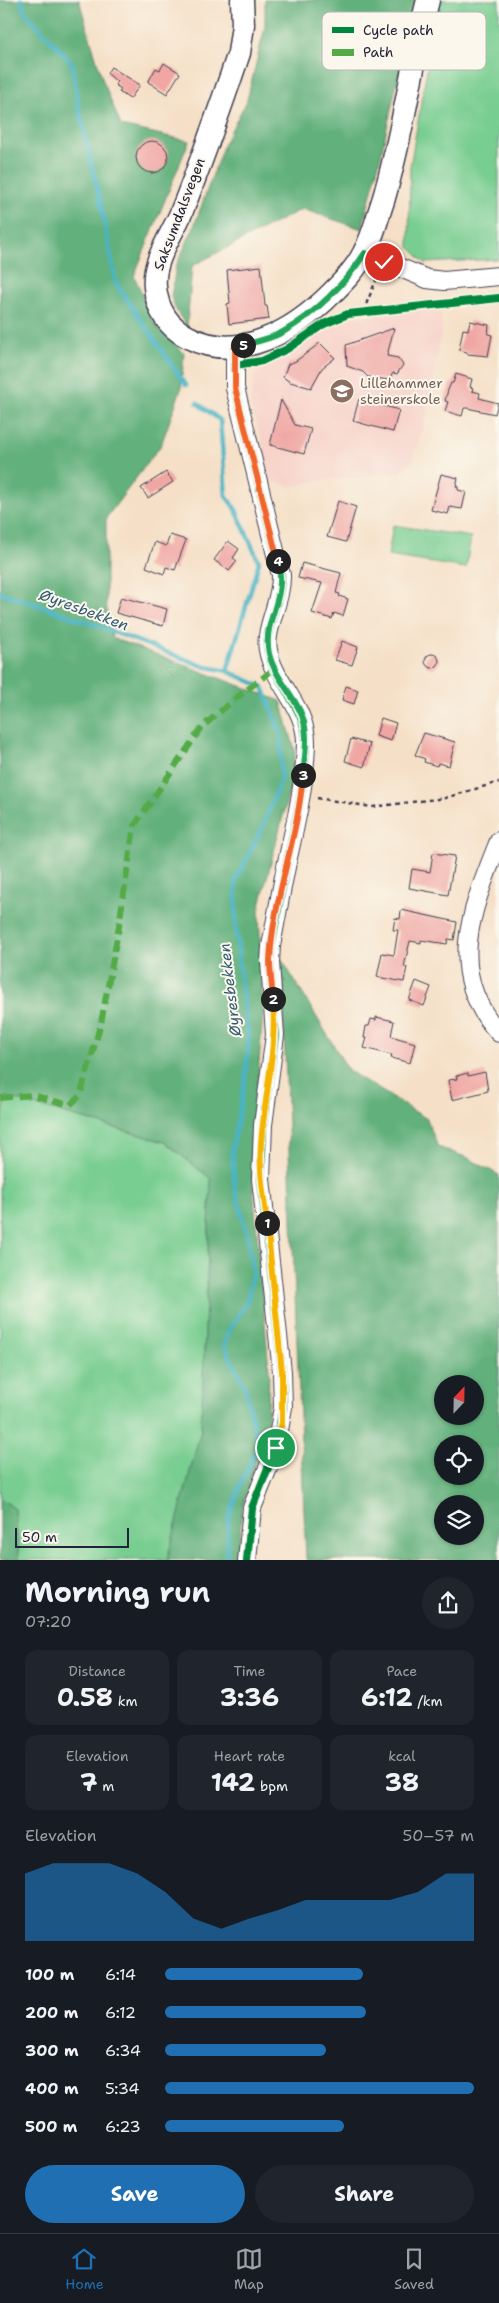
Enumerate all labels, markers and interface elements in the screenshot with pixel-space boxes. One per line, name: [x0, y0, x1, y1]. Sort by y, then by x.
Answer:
legend: [322, 12, 486, 70]
text: Cycle path: [363, 21, 434, 39]
text: Path: [363, 43, 394, 61]
street label: Saksumdalsvegen: [149, 155, 209, 273]
pin: [363, 241, 405, 283]
icon: check: [370, 248, 398, 276]
pin: 5: [230, 332, 256, 358]
text: 5: [239, 336, 248, 354]
place label: Lillehammer steinerskole: [360, 374, 443, 408]
school or university icon: Lillehammer steinerskole: [329, 378, 355, 404]
pin: 4: [266, 548, 290, 574]
text: 4: [274, 552, 283, 570]
water label: Øyresbekken: [36, 584, 131, 635]
pin: 3: [290, 762, 316, 788]
text: 3: [299, 766, 308, 784]
water label: Øyresbekken: [214, 942, 246, 1039]
pin: 2: [260, 986, 286, 1012]
text: 2: [269, 990, 278, 1008]
pin: 1: [254, 1210, 280, 1236]
text: 1: [264, 1214, 271, 1232]
north arrow: [434, 1375, 484, 1425]
map controls: [434, 1375, 484, 1545]
pin: [255, 1427, 297, 1469]
icon: arrive: [262, 1434, 290, 1462]
button: locate: [434, 1435, 484, 1485]
button: layers: [434, 1495, 484, 1545]
scale bar: [15, 1526, 129, 1549]
text: 50 m: [22, 1528, 57, 1546]
text: Morning run: [25, 1573, 210, 1611]
button: share: [422, 1577, 474, 1629]
text: 07:20: [25, 1611, 71, 1632]
text: Distance: [68, 1662, 126, 1680]
text: Time: [233, 1662, 266, 1680]
text: Pace: [386, 1662, 417, 1680]
text: 0.58: [57, 1680, 113, 1714]
text: 3:36: [220, 1680, 279, 1714]
text: 6:12: [361, 1680, 413, 1714]
text: km: [113, 1692, 138, 1710]
text: /km: [413, 1692, 443, 1710]
text: Elevation: [66, 1747, 129, 1765]
text: Heart rate: [214, 1747, 285, 1765]
text: kcal: [388, 1747, 415, 1765]
text: 7: [80, 1765, 98, 1799]
text: 142: [211, 1765, 255, 1799]
text: 38: [384, 1765, 419, 1799]
text: m: [98, 1777, 114, 1795]
text: bpm: [255, 1777, 288, 1795]
text: Elevation: [25, 1825, 97, 1846]
text: 50–57 m: [403, 1825, 474, 1846]
text: 100 m: [25, 1964, 74, 1985]
text: 6:14: [105, 1964, 136, 1985]
text: 200 m: [25, 2002, 78, 2023]
text: 6:12: [105, 2002, 136, 2023]
text: 300 m: [25, 2040, 79, 2061]
text: 6:34: [105, 2040, 141, 2061]
text: 400 m: [25, 2078, 79, 2099]
text: 5:34: [105, 2078, 140, 2099]
text: 500 m: [25, 2116, 77, 2137]
text: 6:23: [105, 2116, 141, 2137]
button: Save: [25, 2165, 245, 2223]
button: Share: [255, 2165, 474, 2223]
tab: Home: [65, 2245, 104, 2293]
tab: Map: [234, 2245, 264, 2293]
tab: Saved: [394, 2245, 434, 2293]

